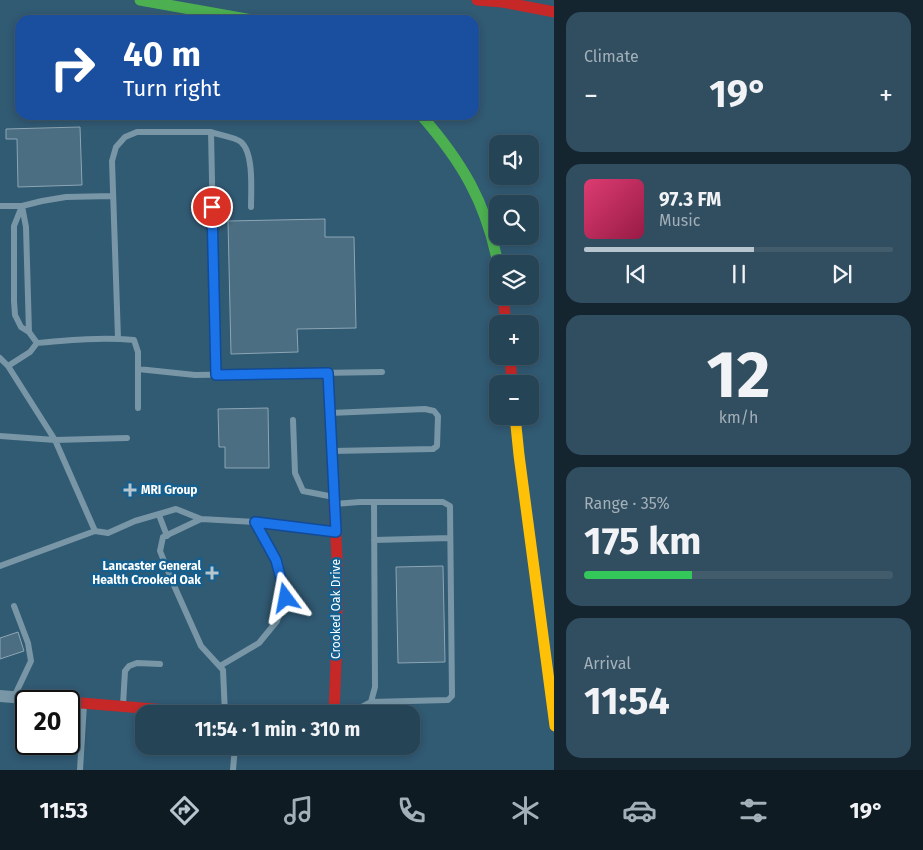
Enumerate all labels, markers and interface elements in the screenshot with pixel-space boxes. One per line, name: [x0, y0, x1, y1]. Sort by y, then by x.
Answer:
text: 40 m: [123, 33, 201, 75]
icon: right: [40, 35, 105, 100]
text: Climate: [584, 47, 639, 66]
text: 19°: [709, 71, 768, 117]
text: Turn right: [123, 75, 220, 102]
text: −: [584, 79, 598, 112]
text: +: [879, 79, 893, 112]
map controls: [489, 135, 539, 425]
button: sound: [489, 135, 539, 185]
pin: [191, 186, 233, 228]
text: 97.3 FM: [659, 188, 721, 211]
icon: arrive: [198, 193, 226, 221]
button: search: [489, 195, 539, 245]
text: Music: [659, 211, 700, 230]
button: layers: [489, 255, 539, 305]
icon: previous: [622, 260, 650, 288]
icon: pause: [725, 260, 753, 288]
icon: next: [828, 260, 856, 288]
button: +: [489, 315, 539, 365]
text: 12: [707, 336, 770, 414]
button: −: [489, 375, 539, 425]
text: km/h: [719, 408, 758, 427]
marker: MRI Group: [123, 483, 137, 497]
place label: MRI Group: [141, 483, 197, 497]
text: Range · 35%: [584, 494, 670, 513]
text: 175 km: [584, 518, 701, 564]
place label: Lancaster General Health Crooked Oak: [92, 559, 201, 587]
street label: Crooked Oak Drive: [329, 559, 343, 659]
marker: Lancaster General Health Crooked Oak: [205, 566, 219, 580]
position arrow: [259, 571, 311, 623]
text: Arrival: [584, 654, 631, 673]
text: 11:54: [584, 678, 670, 724]
speed limit sign: 20: [15, 690, 80, 755]
text: 11:54 · 1 min · 310 m: [195, 718, 360, 741]
icon: directions: [167, 793, 202, 828]
icon: music: [281, 793, 316, 828]
icon: phone: [394, 793, 429, 828]
icon: climate: [508, 793, 543, 828]
icon: car: [622, 793, 657, 828]
icon: filters: [736, 793, 771, 828]
text: 11:53: [39, 797, 88, 824]
text: 19°: [849, 797, 883, 824]

